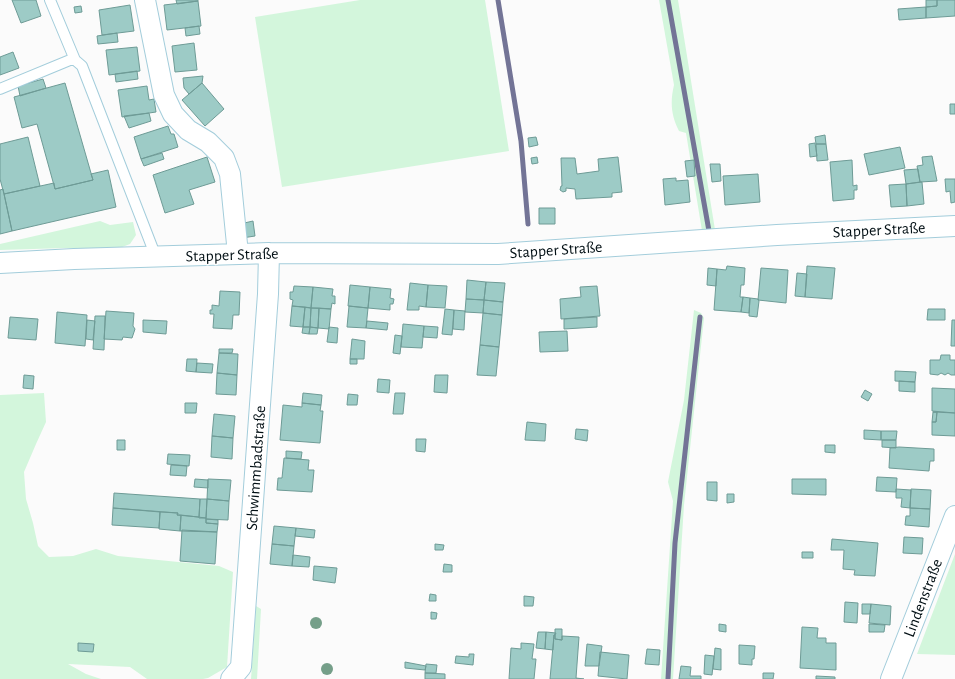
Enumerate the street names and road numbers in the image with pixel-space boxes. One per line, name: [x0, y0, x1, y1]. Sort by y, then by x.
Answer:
street label: Stapper Straße: [832, 220, 926, 240]
street label: Stapper Straße: [509, 239, 603, 261]
street label: Stapper Straße: [185, 245, 279, 265]
street label: Schwimmbadstraße: [244, 405, 268, 531]
street label: Lindenstraße: [901, 557, 945, 639]

